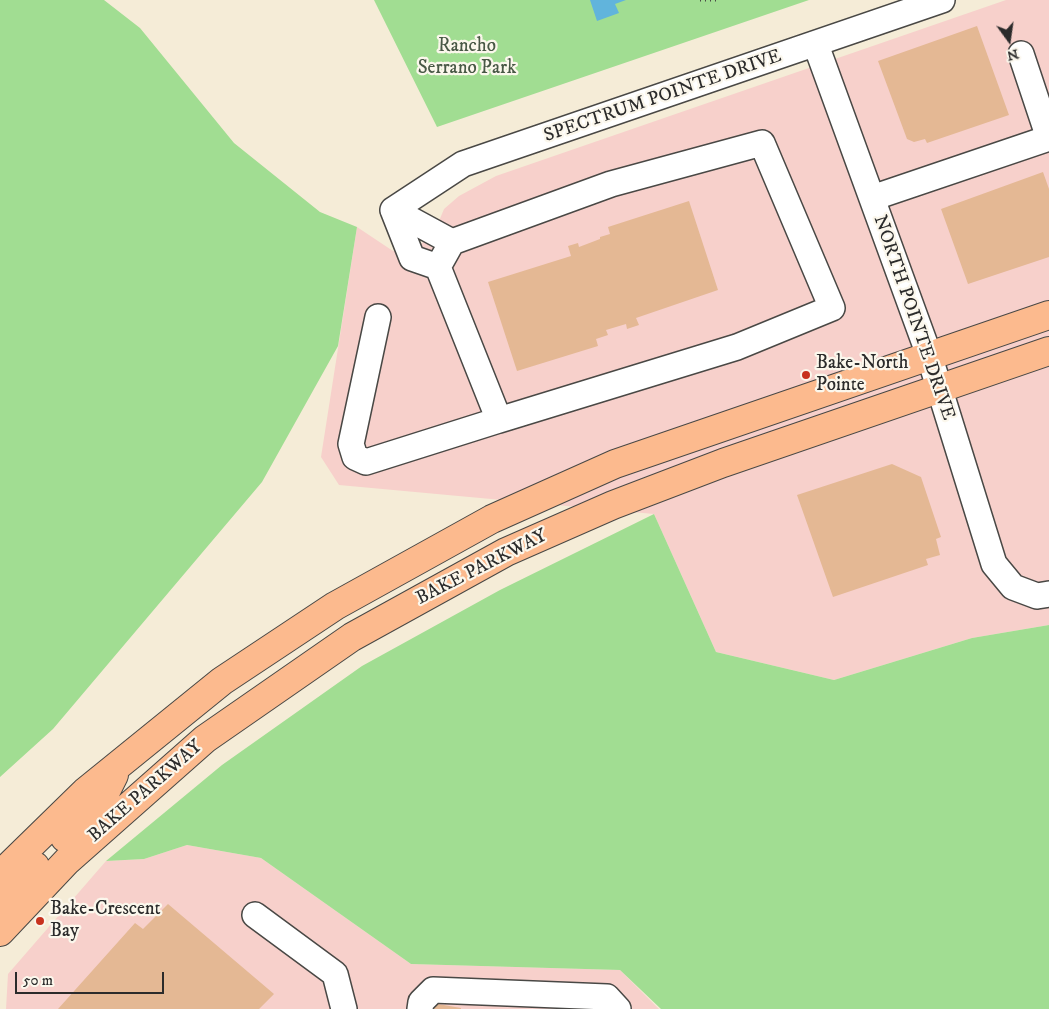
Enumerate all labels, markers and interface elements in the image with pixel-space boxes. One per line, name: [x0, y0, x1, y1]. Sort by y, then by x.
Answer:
north arrow: [984, 15, 1034, 65]
park label: Rancho Serrano Park: [418, 36, 516, 80]
text: N: [1005, 44, 1020, 65]
street label: SPECTRUM POINTE DRIVE: [541, 46, 785, 148]
street label: NORTH POINTE DRIVE: [867, 213, 959, 423]
place label: Bake-North Pointe: [816, 353, 908, 397]
marker: Bake-North Pointe: [800, 369, 812, 381]
street label: BAKE PARKWAY: [413, 525, 551, 611]
street label: BAKE PARKWAY: [84, 736, 208, 848]
place label: Bake-Crescent Bay: [50, 899, 161, 943]
marker: Bake-Crescent Bay: [34, 915, 46, 927]
scale bar: [18, 962, 166, 994]
text: 50 m: [23, 971, 53, 990]

